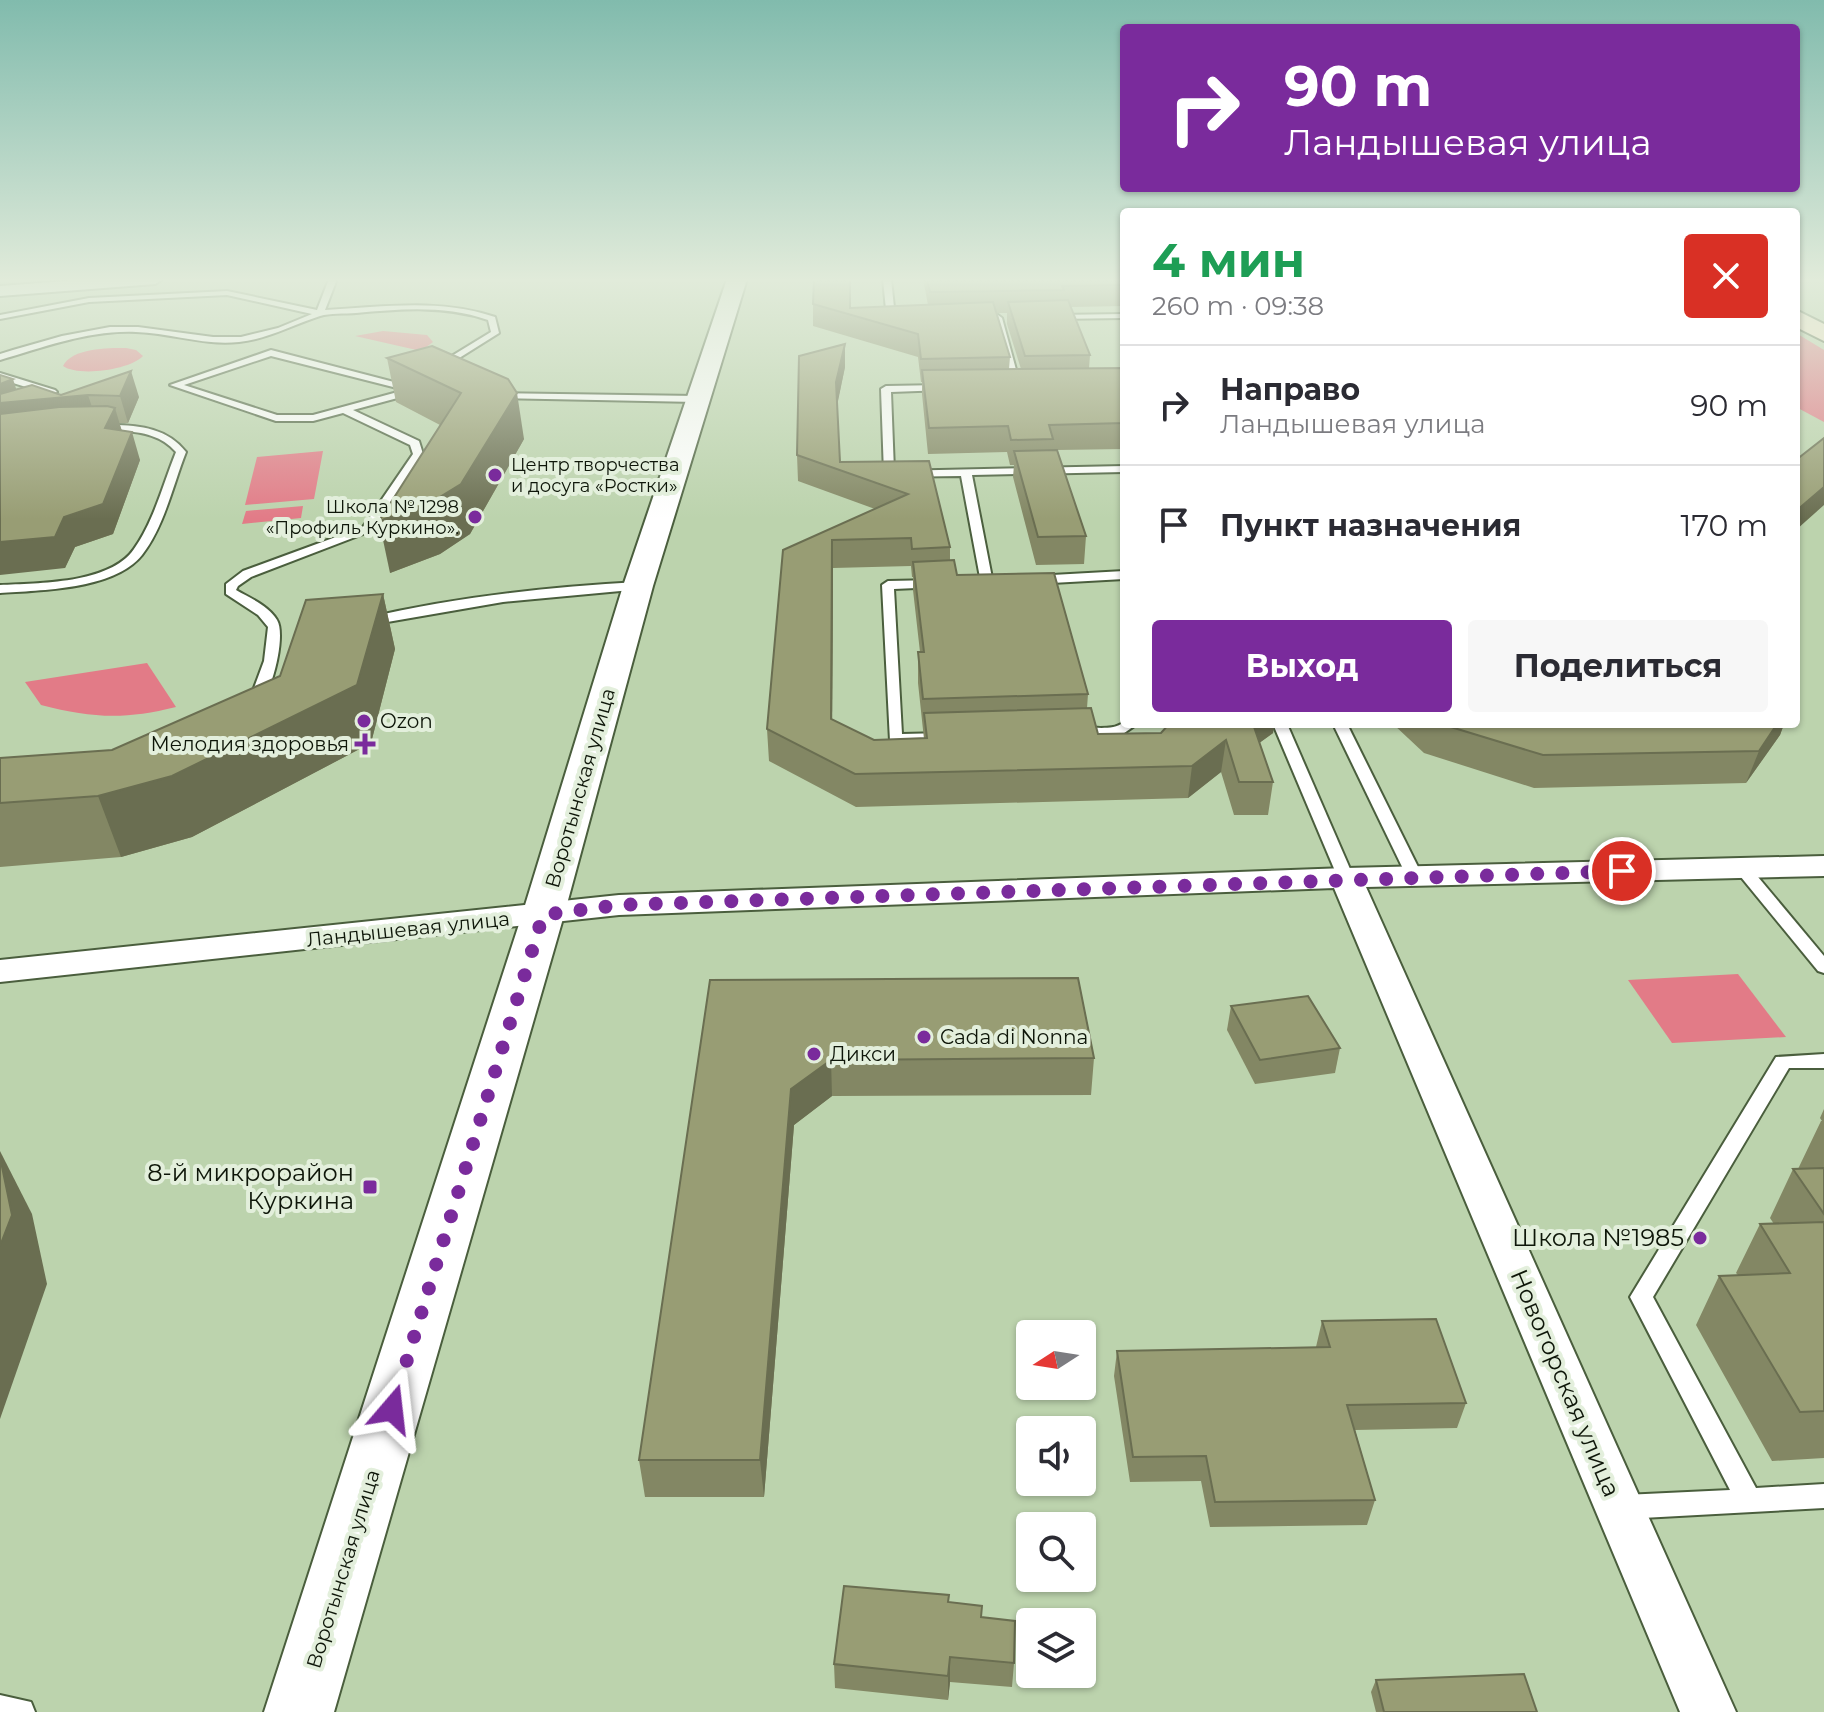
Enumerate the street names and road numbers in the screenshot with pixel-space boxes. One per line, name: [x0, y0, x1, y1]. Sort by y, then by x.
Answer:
street label: Воротынская улица: [540, 685, 620, 891]
street label: Ландышевая улица: [305, 906, 511, 952]
street label: Новогорская улица: [1504, 1265, 1627, 1501]
street label: Воротынская улица: [301, 1467, 385, 1671]

